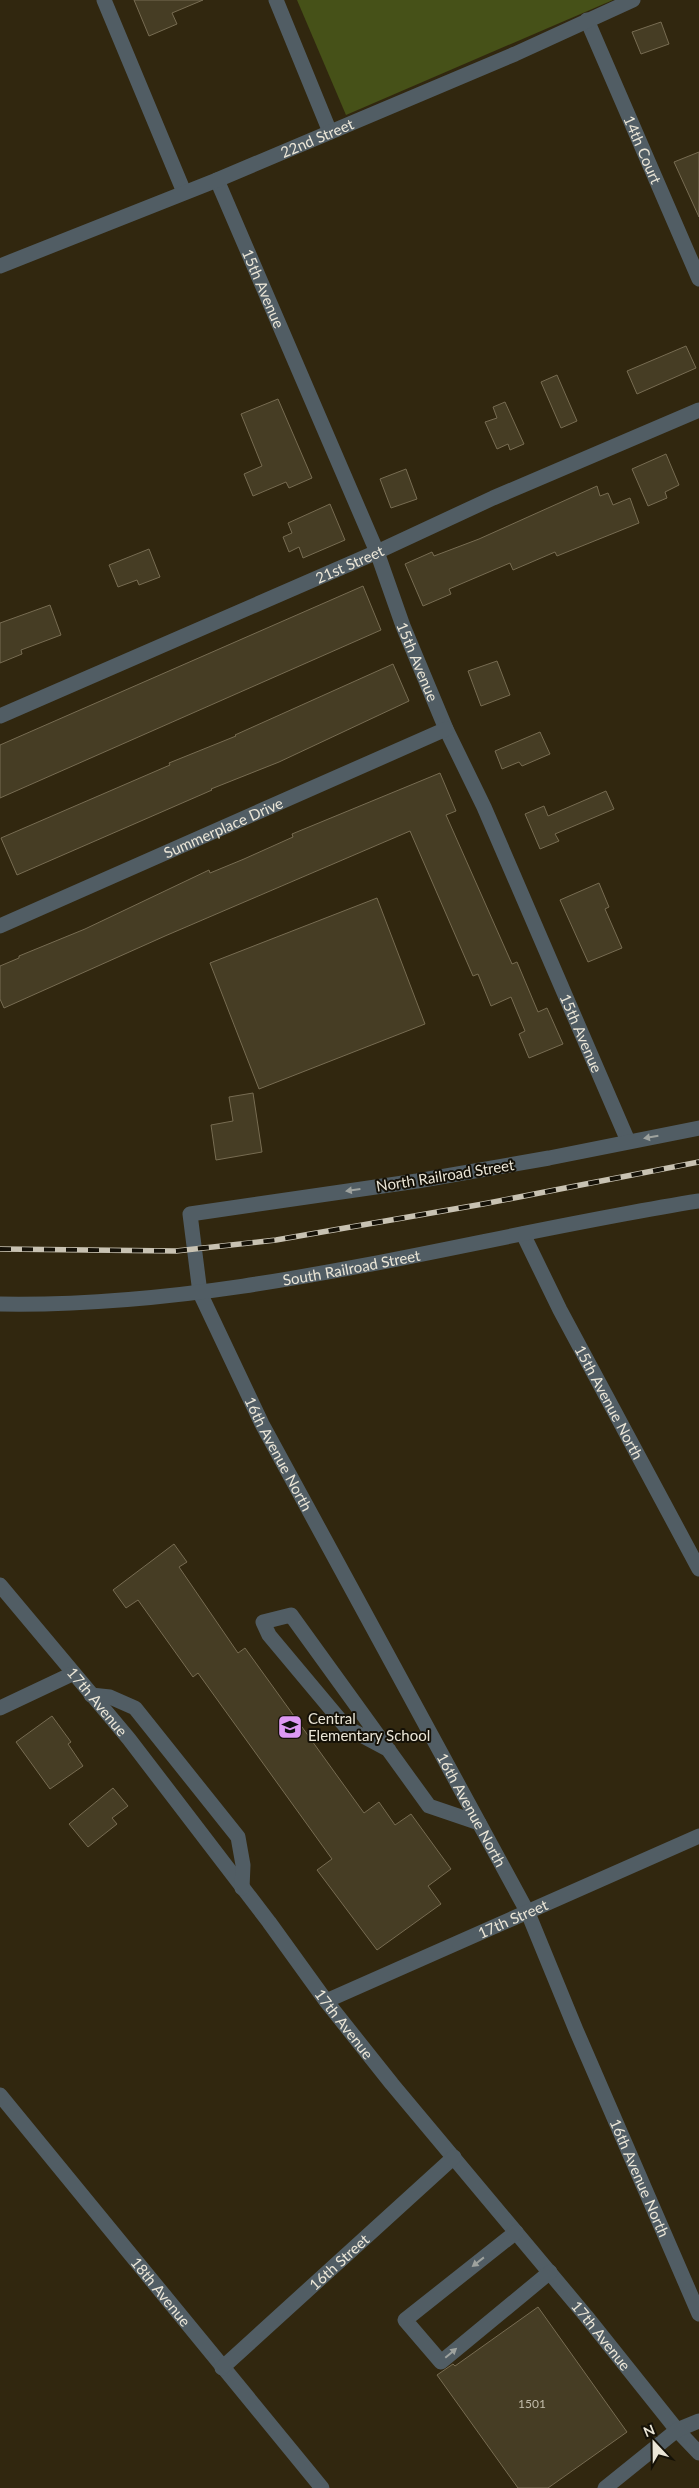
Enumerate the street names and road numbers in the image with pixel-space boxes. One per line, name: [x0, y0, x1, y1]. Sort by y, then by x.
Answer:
street label: 14th Court: [620, 113, 666, 187]
street label: 22nd Street: [278, 114, 357, 161]
street label: 15th Avenue: [239, 246, 289, 331]
street label: 21st Street: [312, 541, 387, 587]
street label: 15th Avenue: [393, 619, 442, 704]
street label: Summerplace Drive: [161, 793, 286, 862]
street label: 15th Avenue: [557, 991, 606, 1075]
street label: North Railroad Street: [375, 1155, 516, 1195]
street label: South Railroad Street: [281, 1246, 422, 1289]
street label: 15th Avenue North: [571, 1342, 647, 1462]
street label: 16th Avenue North: [241, 1394, 317, 1514]
street label: 17th Avenue: [64, 1663, 132, 1740]
street label: 16th Avenue North: [434, 1750, 510, 1870]
street label: 17th Street: [475, 1895, 551, 1942]
street label: 17th Avenue: [311, 1985, 378, 2063]
street label: 16th Avenue North: [606, 2116, 673, 2240]
street label: 16th Street: [305, 2230, 373, 2293]
street label: 18th Avenue: [127, 2253, 195, 2330]
street label: 17th Avenue: [568, 2297, 635, 2374]

